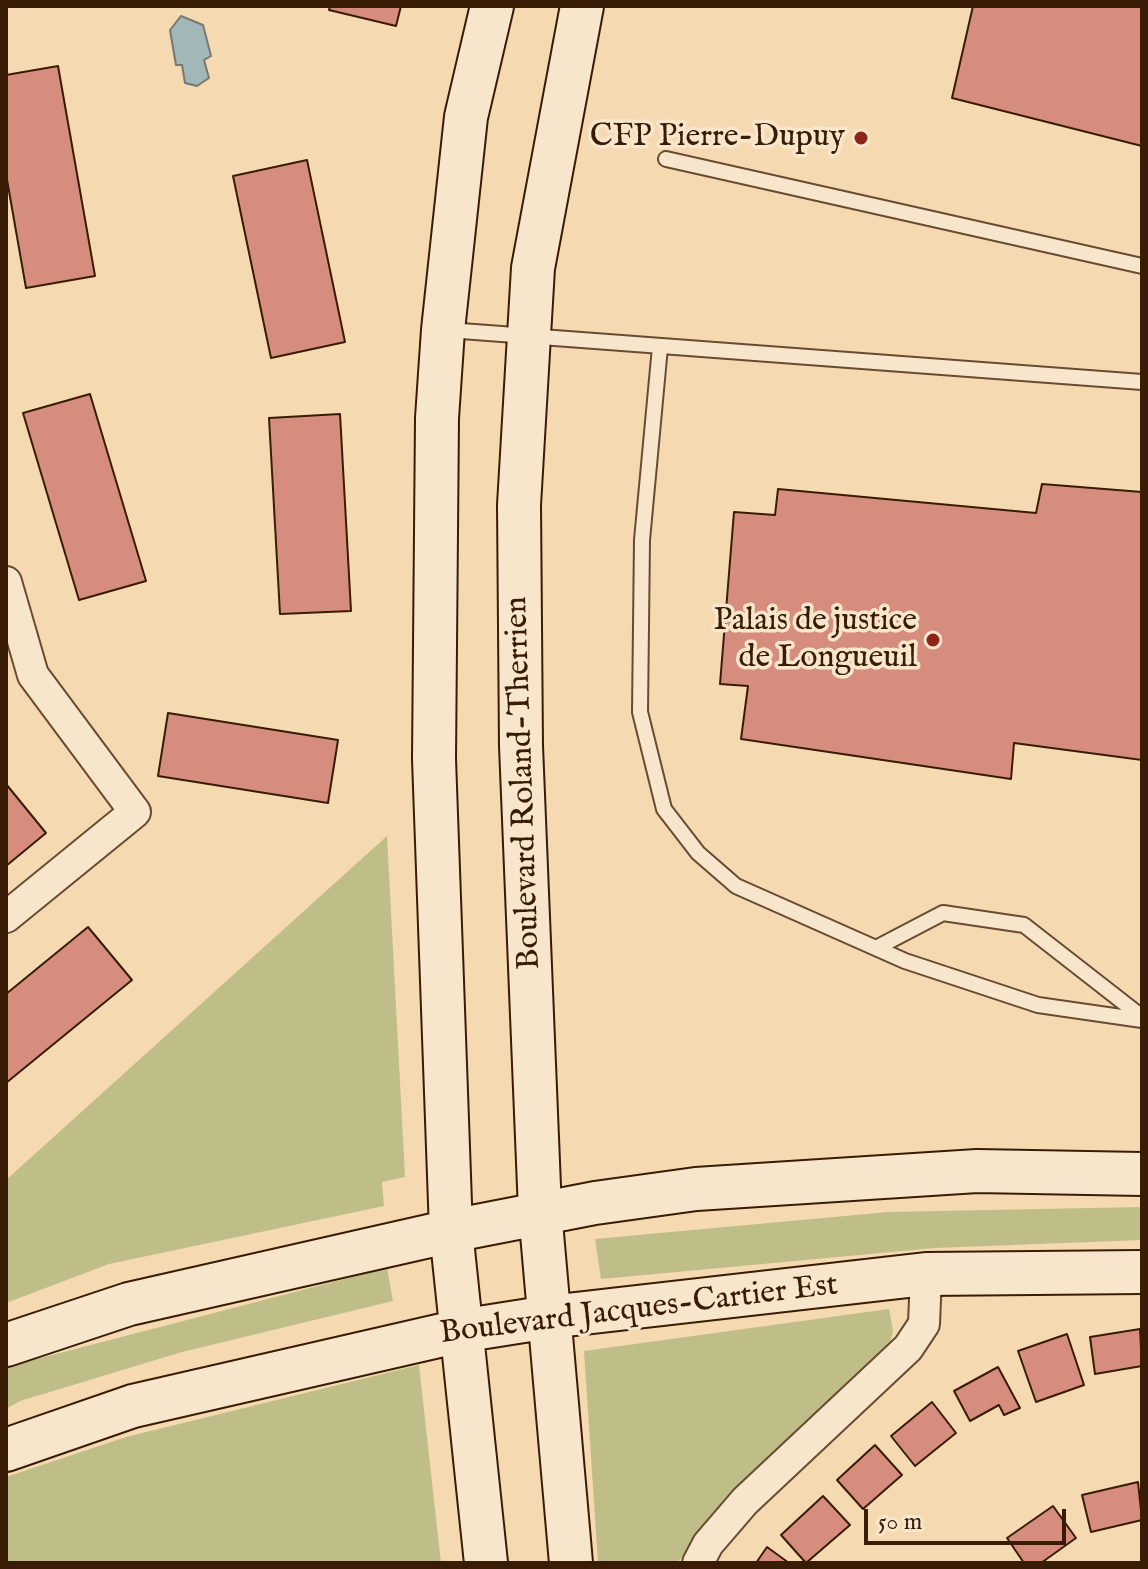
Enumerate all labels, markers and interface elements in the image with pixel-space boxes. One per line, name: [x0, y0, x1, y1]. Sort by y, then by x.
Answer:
place label: CFP Pierre-Dupuy: [590, 119, 845, 157]
marker: CFP Pierre-Dupuy: [852, 129, 870, 147]
street label: Boulevard Roland-Therrien: [499, 596, 551, 970]
place label: Palais de justice de Longueuil: [713, 603, 917, 678]
marker: Palais de justice de Longueuil: [924, 631, 942, 649]
street label: Boulevard Jacques-Cartier Est: [438, 1268, 840, 1354]
scale bar: [868, 1493, 1070, 1543]
text: 50 m: [878, 1507, 922, 1538]

